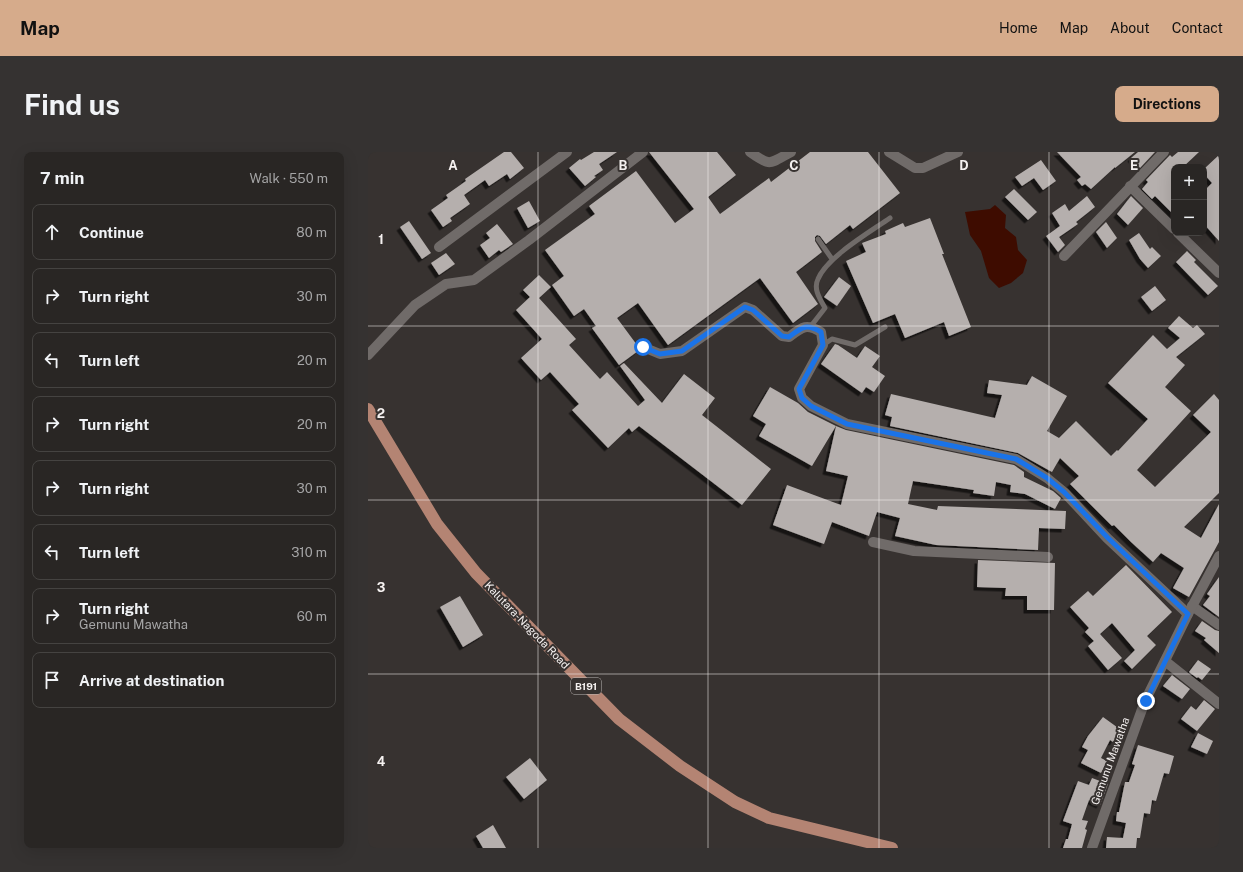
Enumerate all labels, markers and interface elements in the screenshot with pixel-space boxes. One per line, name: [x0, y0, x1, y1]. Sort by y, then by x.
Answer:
text: Map: [20, 17, 60, 39]
text: Home: [999, 20, 1038, 36]
text: Map: [1060, 20, 1088, 36]
text: About: [1110, 20, 1150, 36]
text: Contact: [1172, 20, 1223, 36]
button: Directions: [1115, 86, 1219, 122]
text: Find us: [24, 88, 120, 121]
text: A: [448, 158, 458, 173]
text: B: [619, 158, 628, 173]
text: C: [789, 158, 799, 173]
text: D: [959, 158, 969, 173]
text: E: [1130, 158, 1138, 173]
map controls: [1171, 164, 1207, 236]
button: +: [1171, 164, 1207, 200]
text: 7 min: [40, 168, 84, 188]
text: Walk · 550 m: [250, 171, 328, 186]
button: −: [1171, 200, 1207, 236]
icon: ahead: [41, 221, 63, 243]
text: Continue: [79, 224, 144, 241]
text: 80 m: [296, 225, 327, 240]
text: 1: [378, 232, 384, 247]
icon: right: [41, 285, 63, 307]
text: Turn right: [79, 288, 149, 305]
text: 30 m: [297, 289, 327, 304]
route start: [634, 338, 652, 356]
icon: left: [41, 349, 63, 371]
text: Turn left: [79, 352, 140, 369]
text: 20 m: [297, 353, 327, 368]
text: 2: [377, 406, 385, 421]
icon: right: [41, 413, 63, 435]
text: Turn right: [79, 416, 149, 433]
text: 20 m: [297, 417, 327, 432]
icon: right: [41, 477, 63, 499]
text: Turn right: [79, 480, 149, 497]
text: 30 m: [297, 481, 327, 496]
icon: left: [41, 541, 63, 563]
text: Turn left: [79, 544, 140, 561]
text: 310 m: [291, 545, 327, 560]
street label: Kalutara-Nagoda Road: [482, 579, 572, 671]
text: 3: [377, 580, 386, 595]
text: Turn right: [79, 600, 149, 617]
icon: right: [41, 605, 63, 627]
text: 60 m: [297, 609, 327, 624]
text: Gemunu Mawatha: [79, 617, 188, 632]
icon: arrive: [41, 669, 63, 691]
text: Arrive at destination: [79, 672, 224, 689]
road number: B191: [571, 678, 601, 694]
route end: [1137, 692, 1155, 710]
street label: Gemunu Mawatha: [1089, 716, 1131, 806]
text: 4: [377, 754, 386, 769]

